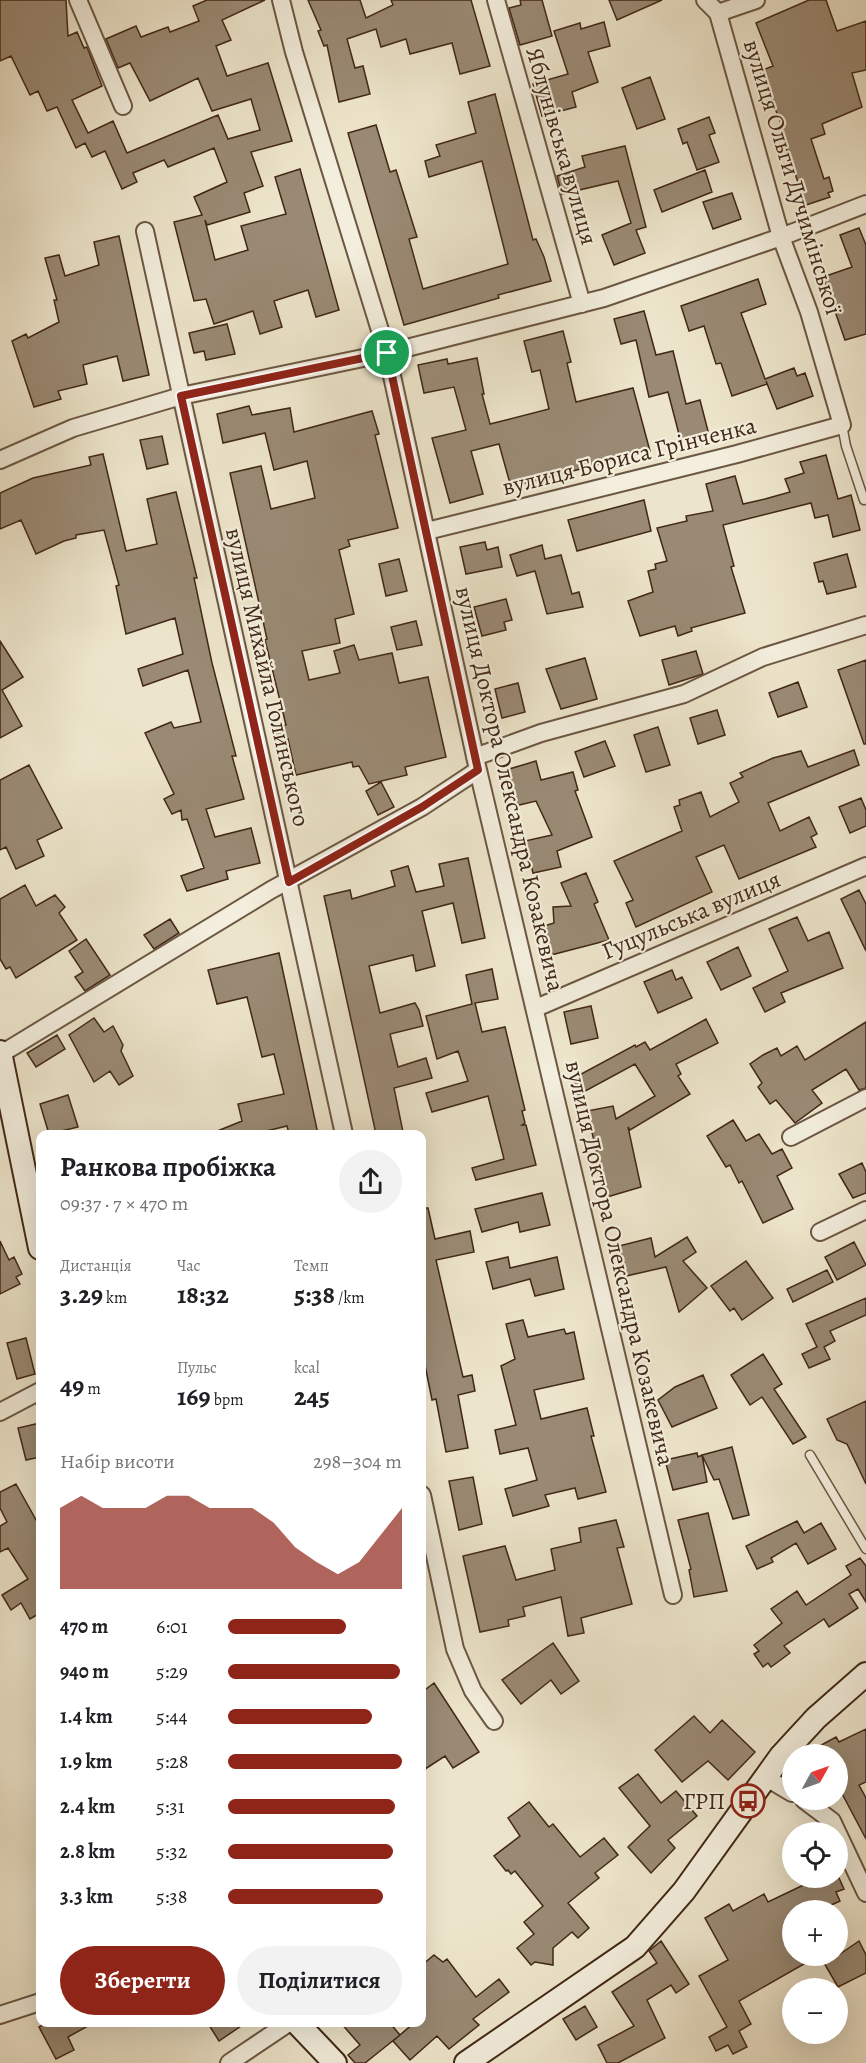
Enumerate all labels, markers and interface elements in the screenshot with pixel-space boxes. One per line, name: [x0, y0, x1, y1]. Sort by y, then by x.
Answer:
street label: вулиця Ольги Дучимінської: [736, 35, 850, 319]
street label: Яблунівська вулиця: [518, 43, 606, 249]
pin: [361, 327, 412, 378]
icon: arrive: [370, 336, 403, 369]
street label: вулиця Бориса Грінченка: [499, 409, 759, 503]
street label: вулиця Михайла Голинського: [218, 524, 318, 830]
street label: вулиця Доктора Олександра Козакевича: [448, 583, 572, 995]
street label: Гуцульська вулиця: [597, 863, 785, 967]
street label: вулиця Доктора Олександра Козакевича: [558, 1057, 682, 1469]
text: Ранкова пробіжка: [60, 1149, 276, 1185]
button: share: [339, 1150, 402, 1213]
text: 09:37 · 7 × 470 m: [60, 1190, 188, 1217]
text: Дистанція: [60, 1255, 131, 1277]
text: Час: [177, 1255, 201, 1277]
text: Темп: [294, 1255, 329, 1277]
text: 3.29: [60, 1277, 103, 1312]
text: 18:32: [177, 1277, 229, 1312]
text: 5:38: [294, 1277, 335, 1312]
text: km: [103, 1287, 127, 1309]
text: /km: [335, 1287, 365, 1309]
text: Пульс: [177, 1357, 217, 1379]
text: kcal: [294, 1357, 320, 1379]
text: 49: [60, 1368, 84, 1403]
text: m: [84, 1378, 101, 1400]
text: 169: [177, 1379, 211, 1414]
text: 245: [294, 1379, 330, 1414]
text: bpm: [211, 1389, 244, 1411]
text: Набір висоти: [60, 1448, 175, 1475]
text: 298–304 m: [313, 1448, 402, 1475]
text: 470 m: [60, 1613, 108, 1640]
text: 6:01: [156, 1613, 188, 1640]
text: 940 m: [60, 1658, 109, 1685]
text: 5:29: [156, 1658, 188, 1685]
text: 1.4 km: [60, 1703, 113, 1730]
text: 5:44: [156, 1703, 187, 1730]
north arrow: [782, 1744, 848, 1810]
map controls: [782, 1744, 848, 2044]
text: 1.9 km: [60, 1748, 113, 1775]
text: 5:28: [156, 1748, 189, 1775]
bus stop icon: ГРП: [730, 1783, 766, 1819]
place label: ГРП: [683, 1785, 725, 1817]
text: 2.4 km: [60, 1793, 115, 1820]
text: 5:31: [156, 1793, 185, 1820]
button: locate: [782, 1822, 848, 1888]
text: 2.8 km: [60, 1838, 115, 1865]
text: 5:32: [156, 1838, 187, 1865]
text: 3.3 km: [60, 1883, 113, 1910]
text: 5:38: [156, 1883, 187, 1910]
button: +: [782, 1900, 848, 1966]
button: Зберегти: [60, 1946, 225, 2015]
button: Поділитися: [237, 1946, 402, 2015]
button: −: [782, 1978, 848, 2044]

